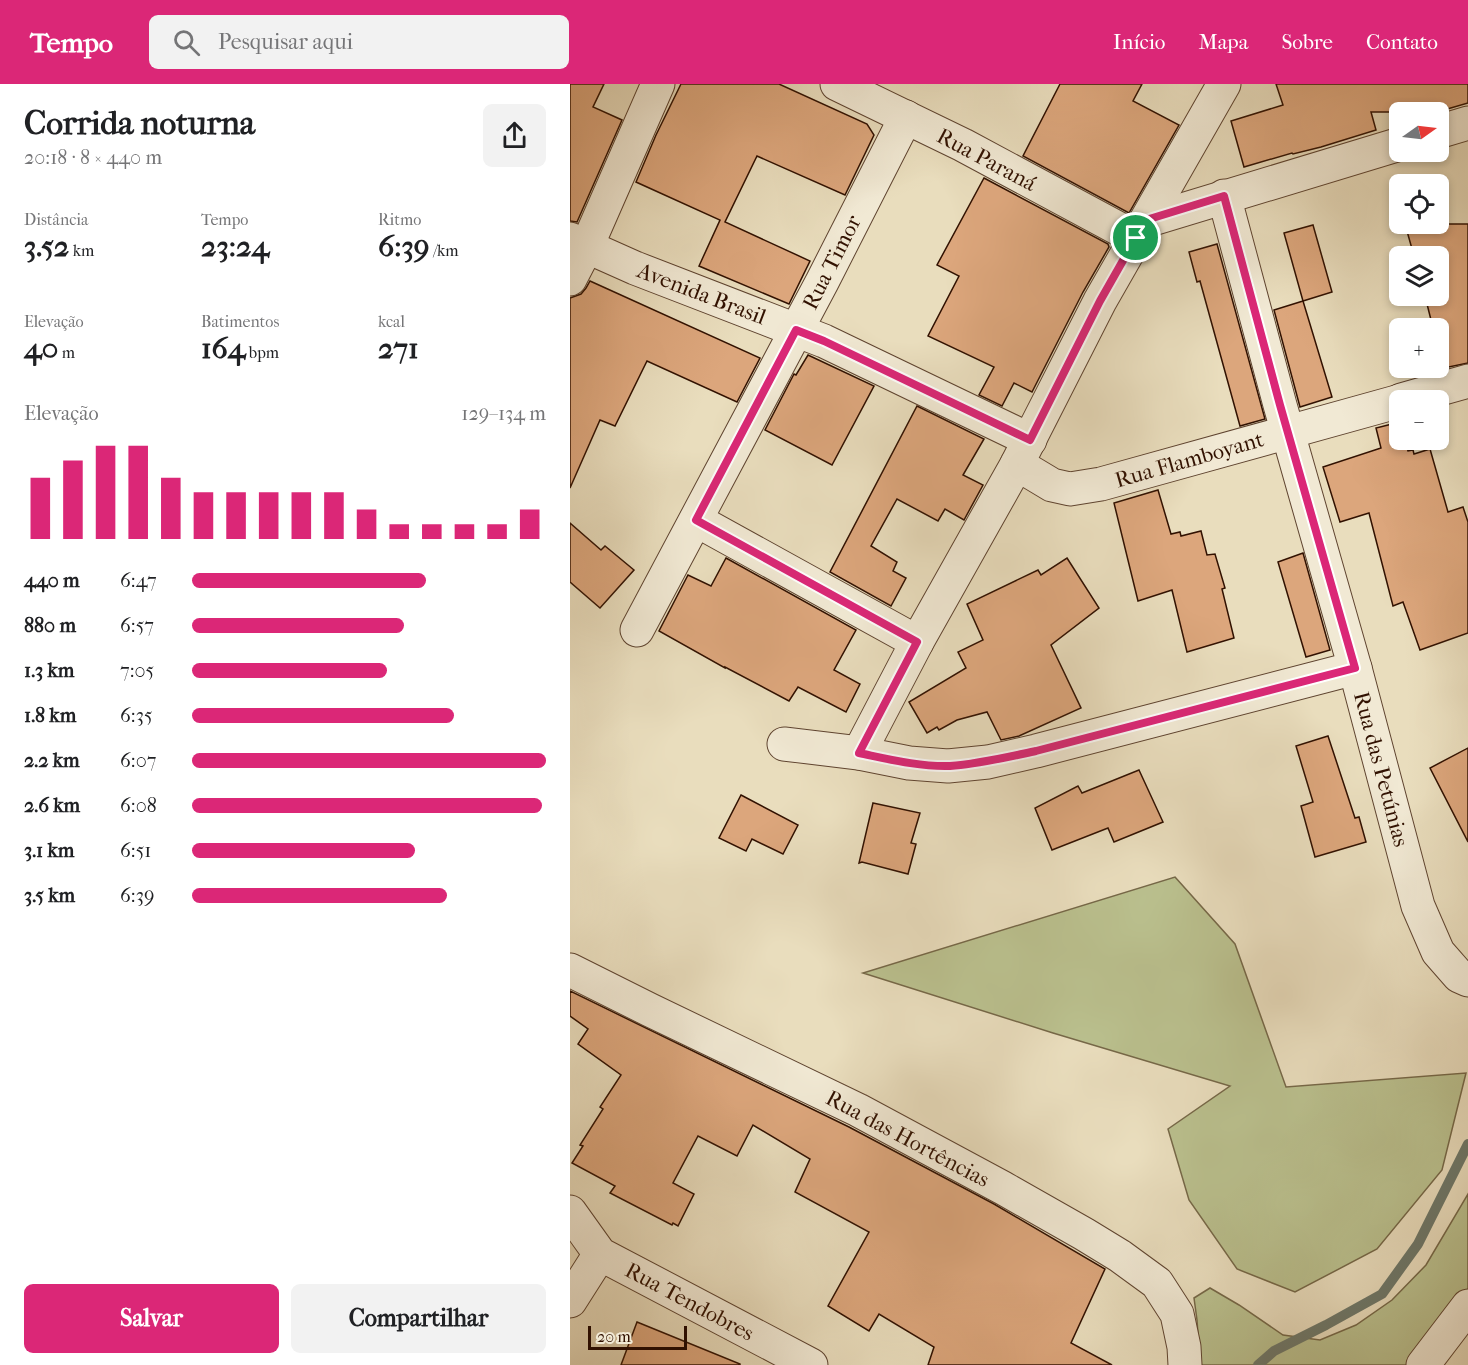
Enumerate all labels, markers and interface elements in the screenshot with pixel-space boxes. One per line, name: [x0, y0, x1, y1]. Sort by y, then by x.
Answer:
search box: [149, 15, 569, 69]
text: Tempo: [30, 26, 113, 59]
icon: search: [170, 26, 203, 59]
text: Pesquisar aqui: [218, 29, 353, 55]
text: Início: [1113, 30, 1165, 54]
text: Mapa: [1198, 30, 1248, 54]
text: Sobre: [1281, 30, 1333, 54]
text: Contato: [1366, 30, 1438, 54]
north arrow: [1389, 102, 1449, 162]
map controls: [1389, 102, 1449, 450]
text: Corrida noturna: [24, 104, 255, 143]
button: share: [483, 104, 546, 167]
street label: Rua Paraná: [932, 123, 1041, 197]
text: 20:18 · 8 × 440 m: [24, 146, 162, 169]
button: locate: [1389, 174, 1449, 234]
text: Distância: [24, 210, 88, 229]
text: Tempo: [201, 210, 248, 229]
text: Ritmo: [378, 210, 421, 229]
street label: Rua Timor: [797, 210, 867, 314]
pin: [1110, 212, 1161, 263]
icon: arrive: [1119, 221, 1152, 254]
text: 3.52: [24, 229, 69, 264]
text: 23:24: [201, 229, 269, 264]
text: 6:39: [378, 229, 430, 264]
text: km: [69, 241, 94, 260]
text: /km: [430, 241, 458, 260]
button: layers: [1389, 246, 1449, 306]
street label: Avenida Brasil: [633, 257, 770, 330]
text: Elevação: [24, 312, 84, 331]
text: Batimentos: [201, 312, 279, 331]
text: kcal: [378, 312, 405, 331]
button: +: [1389, 318, 1449, 378]
text: 40: [24, 331, 58, 366]
text: 164: [201, 331, 245, 366]
text: 271: [378, 331, 419, 366]
text: m: [58, 343, 75, 362]
text: bpm: [245, 343, 279, 362]
button: −: [1389, 390, 1449, 450]
text: Elevação: [24, 402, 99, 425]
text: 129–134 m: [461, 402, 546, 425]
street label: Rua Flamboyant: [1112, 426, 1267, 494]
text: 440 m: [24, 569, 80, 592]
text: 6:47: [120, 569, 157, 592]
text: 880 m: [24, 614, 76, 637]
text: 6:57: [120, 614, 154, 637]
text: 1.3 km: [24, 659, 74, 682]
text: 7:05: [120, 659, 154, 682]
street label: Rua das Petúnias: [1348, 689, 1414, 850]
text: 1.8 km: [24, 704, 76, 727]
text: 6:35: [120, 704, 153, 727]
text: 2.2 km: [24, 749, 80, 772]
text: 6:07: [120, 749, 156, 772]
text: 2.6 km: [24, 794, 80, 817]
text: 6:08: [120, 794, 157, 817]
text: 3.1 km: [24, 839, 74, 862]
text: 6:51: [120, 839, 151, 862]
text: 3.5 km: [24, 884, 75, 907]
text: 6:39: [120, 884, 154, 907]
street label: Rua das Hortências: [821, 1085, 994, 1193]
street label: Rua Tendobres: [621, 1257, 758, 1347]
button: Salvar: [24, 1284, 279, 1353]
button: Compartilhar: [291, 1284, 546, 1353]
scale bar: [588, 1323, 687, 1350]
text: 20 m: [597, 1327, 631, 1346]

